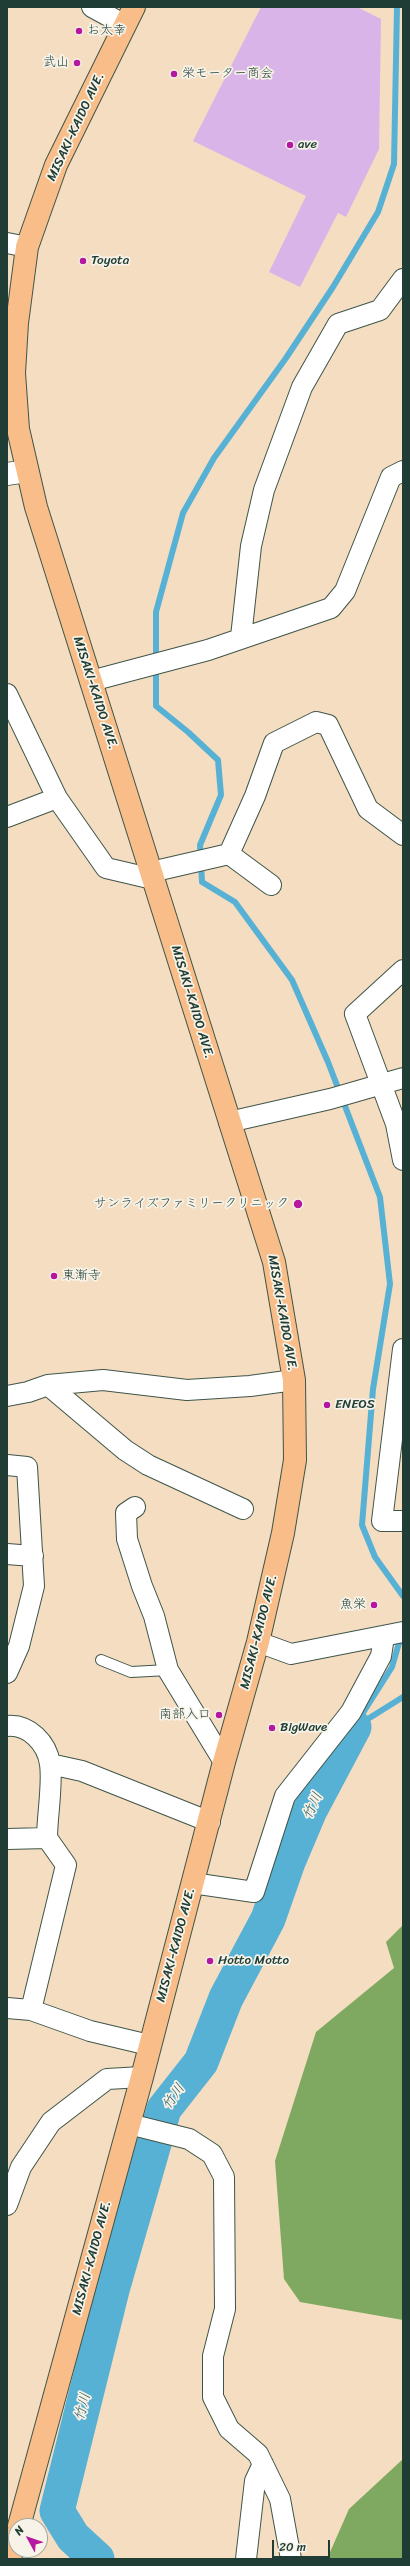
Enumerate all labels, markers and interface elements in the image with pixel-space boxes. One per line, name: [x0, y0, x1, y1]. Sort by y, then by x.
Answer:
place label: お太幸: [87, 23, 126, 39]
marker: お太幸: [74, 26, 84, 36]
place label: 武山: [43, 55, 69, 71]
marker: 武山: [72, 58, 82, 68]
place label: 栄モーター商会: [182, 66, 273, 82]
marker: 栄モーター商会: [169, 69, 179, 79]
street label: MISAKI-KAIDO AVE.: [44, 70, 108, 184]
place label: ave: [298, 137, 317, 153]
marker: ave: [285, 140, 295, 150]
place label: Toyota: [91, 253, 129, 269]
marker: Toyota: [78, 256, 88, 266]
street label: MISAKI-KAIDO AVE.: [69, 635, 121, 751]
street label: MISAKI-KAIDO AVE.: [167, 943, 217, 1061]
place label: サンライズファミリークリニック: [94, 1196, 289, 1212]
marker: サンライズファミリークリニック: [292, 1198, 304, 1210]
street label: MISAKI-KAIDO AVE.: [264, 1254, 300, 1372]
place label: 東漸寺: [62, 1268, 101, 1284]
marker: 東漸寺: [49, 1271, 59, 1281]
place label: ENEOS: [335, 1397, 375, 1413]
marker: ENEOS: [322, 1400, 332, 1410]
street label: MISAKI-KAIDO AVE.: [237, 1573, 281, 1691]
place label: 魚栄: [340, 1597, 366, 1613]
marker: 魚栄: [369, 1600, 379, 1610]
place label: 南部入口: [159, 1707, 211, 1723]
marker: 南部入口: [214, 1710, 224, 1720]
place label: BigWave: [280, 1720, 327, 1736]
marker: BigWave: [267, 1723, 277, 1733]
water label: 竹川: [299, 1790, 327, 1822]
street label: MISAKI-KAIDO AVE.: [153, 1886, 199, 2004]
place label: Hotto Motto: [218, 1953, 289, 1969]
marker: Hotto Motto: [205, 1956, 215, 1966]
water label: 竹川: [159, 2081, 189, 2113]
street label: MISAKI-KAIDO AVE.: [69, 2199, 115, 2317]
water label: 竹川: [71, 2391, 95, 2423]
north arrow: [8, 2518, 48, 2558]
text: N: [9, 2522, 29, 2540]
scale bar: [274, 2532, 332, 2558]
text: 20 m: [279, 2536, 306, 2558]

